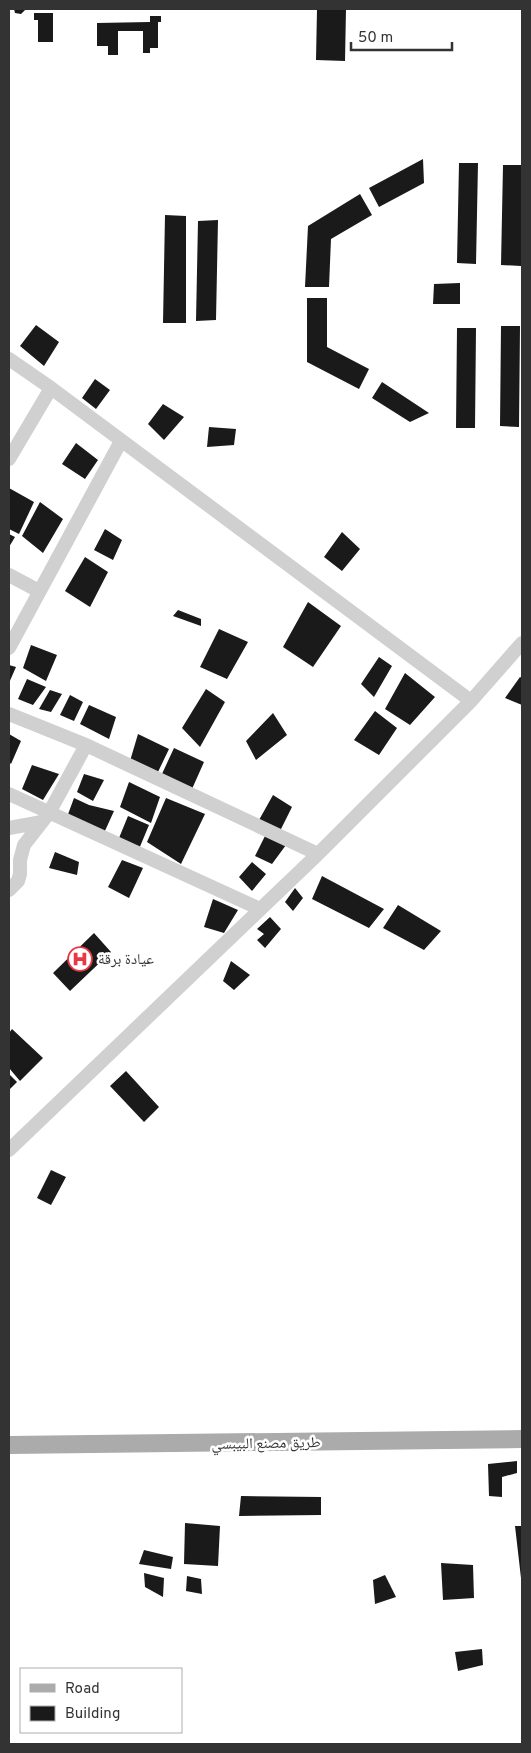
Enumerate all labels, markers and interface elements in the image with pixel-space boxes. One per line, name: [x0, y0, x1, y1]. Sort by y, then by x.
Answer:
scale bar: [351, 20, 452, 52]
text: 50 m: [358, 29, 393, 48]
hospital icon: عيادة برقة: [67, 946, 93, 972]
place label: عيادة برقة: [98, 951, 154, 970]
street label: طريق مصنع البيبسي: [211, 1434, 321, 1456]
legend: [20, 1668, 182, 1733]
text: Road: [65, 1680, 100, 1699]
text: Building: [65, 1705, 120, 1724]

